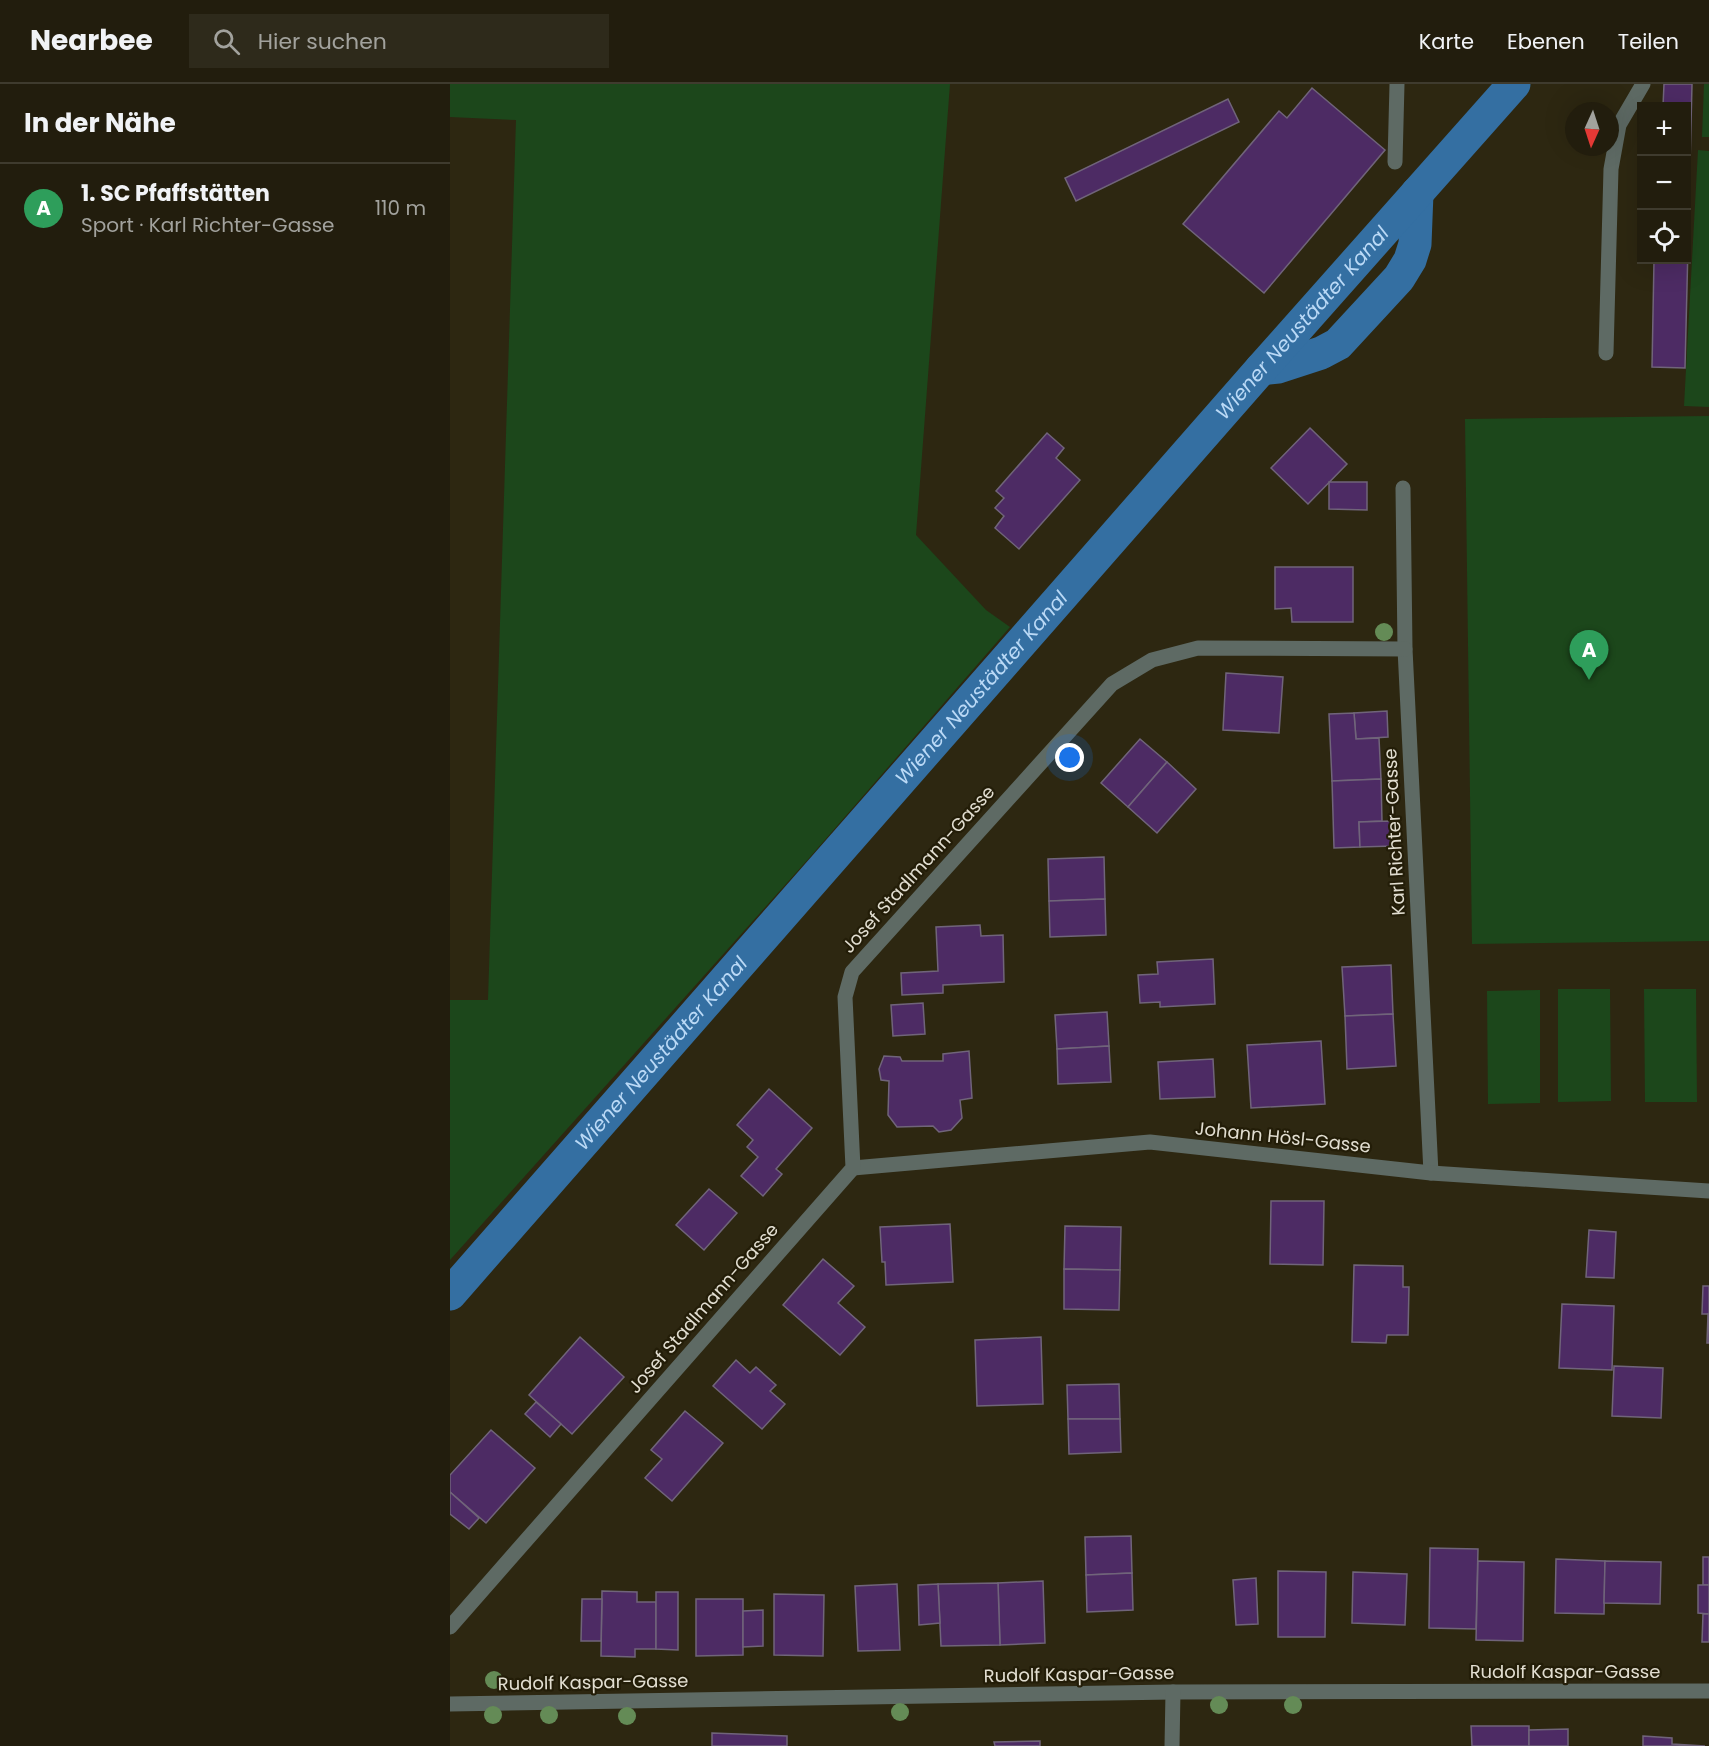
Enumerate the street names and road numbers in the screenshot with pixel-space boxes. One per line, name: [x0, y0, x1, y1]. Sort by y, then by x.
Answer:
street label: Karl Richter-Gasse: [1377, 748, 1411, 916]
street label: Josef Stadlmann-Gasse: [836, 780, 1000, 958]
street label: Johann Hösl-Gasse: [1194, 1115, 1372, 1159]
street label: Josef Stadlmann-Gasse: [622, 1218, 784, 1398]
street label: Rudolf Kaspar-Gasse: [1470, 1659, 1660, 1684]
street label: Rudolf Kaspar-Gasse: [983, 1660, 1175, 1688]
street label: Rudolf Kaspar-Gasse: [497, 1668, 689, 1696]

